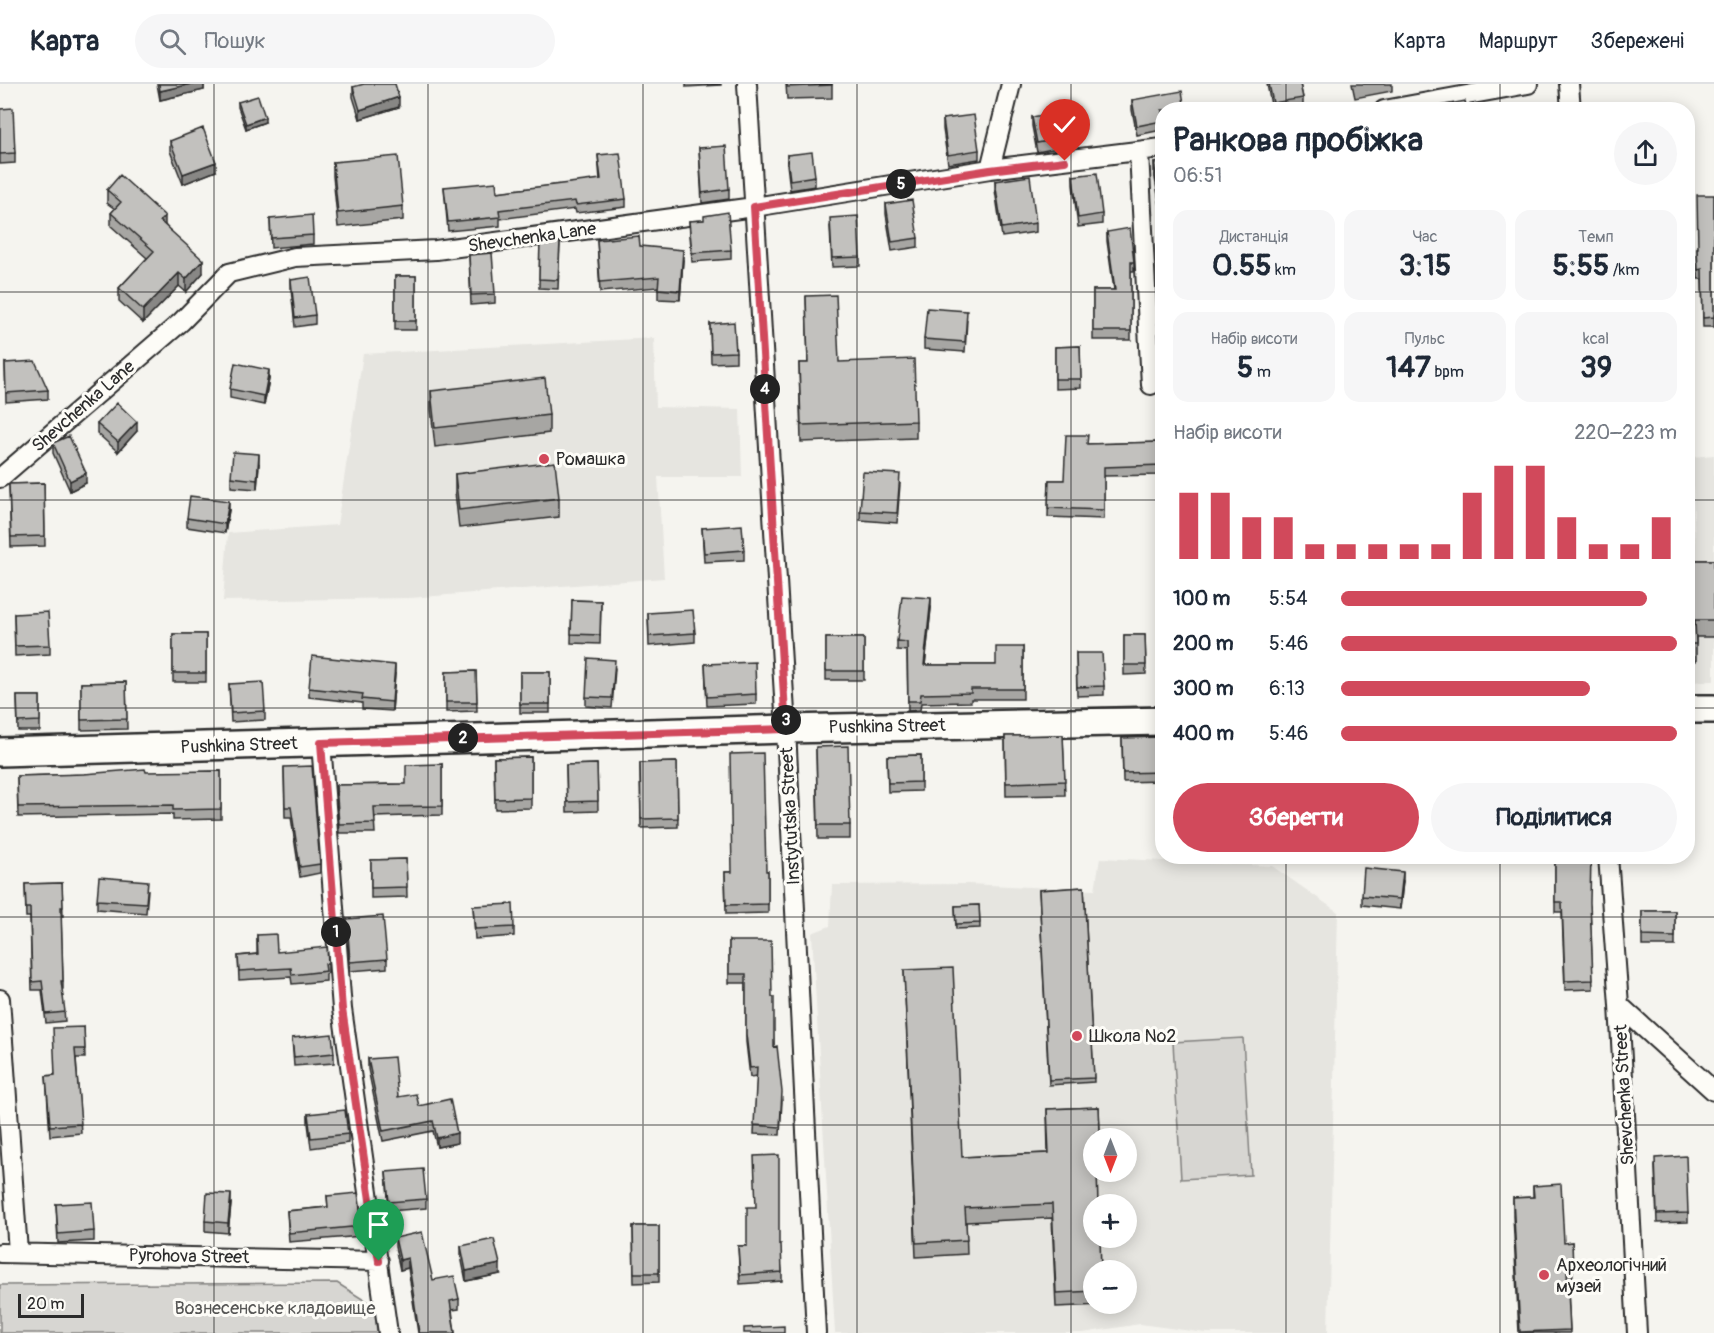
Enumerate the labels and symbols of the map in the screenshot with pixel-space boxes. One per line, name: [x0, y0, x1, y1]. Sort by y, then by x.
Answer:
pin: [1039, 99, 1090, 161]
pin: 5: [886, 169, 916, 199]
street label: Shevchenka Lane: [467, 217, 598, 258]
street label: Shevchenka Lane: [27, 355, 140, 457]
pin: 4: [750, 374, 780, 404]
place label: Ромашка: [556, 448, 625, 471]
marker: Ромашка: [537, 452, 551, 466]
pin: 3: [771, 705, 801, 735]
street label: Pushkina Street: [828, 714, 947, 739]
pin: 2: [448, 723, 478, 753]
street label: Pushkina Street: [180, 732, 299, 759]
street label: Instytutska Street: [775, 746, 806, 886]
pin: 1: [321, 917, 351, 947]
street label: Shevchenka Street: [1609, 1023, 1640, 1166]
place label: Школа №2: [1089, 1025, 1176, 1048]
marker: Школа №2: [1070, 1029, 1084, 1043]
north arrow: [1083, 1128, 1137, 1182]
pin: [353, 1199, 404, 1261]
street label: Pyrohova Street: [128, 1244, 250, 1269]
place label: Археологічний музей: [1556, 1254, 1667, 1298]
marker: Археологічний музей: [1537, 1268, 1551, 1282]
scale bar: [18, 1291, 84, 1318]
park label: Вознесенське кладовище: [175, 1297, 375, 1320]

